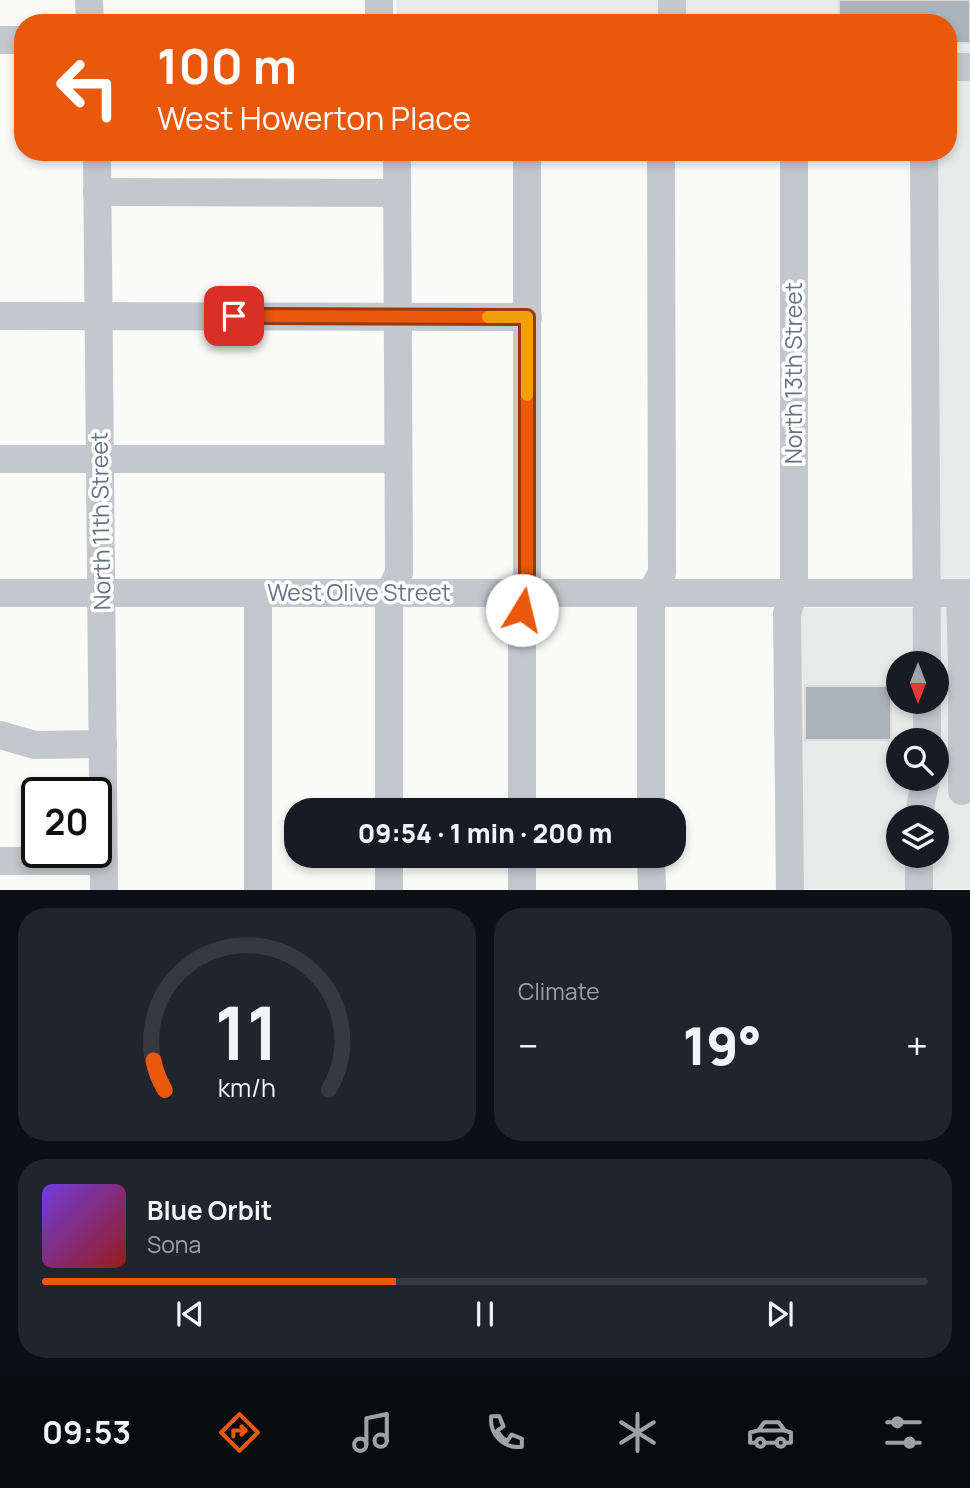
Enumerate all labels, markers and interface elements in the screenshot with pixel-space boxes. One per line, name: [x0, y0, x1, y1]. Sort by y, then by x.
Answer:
text: 100 m: [157, 32, 297, 99]
icon: left: [42, 42, 133, 133]
text: West Howerton Place: [157, 96, 471, 140]
street label: North 13th Street: [777, 282, 809, 464]
pin: [204, 286, 264, 346]
icon: arrive: [215, 297, 253, 335]
street label: North 11th Street: [82, 432, 118, 610]
position arrow: [485, 573, 559, 647]
street label: West Olive Street: [267, 576, 451, 608]
north arrow: [886, 651, 948, 714]
map controls: [886, 651, 949, 868]
button: search: [886, 728, 949, 791]
speed limit sign: 20: [21, 777, 112, 868]
button: layers: [886, 805, 949, 868]
text: 09:54 · 1 min · 200 m: [358, 815, 612, 851]
text: Climate: [518, 975, 600, 1007]
text: 11: [215, 983, 279, 1083]
text: 19°: [683, 1010, 762, 1081]
text: −: [518, 1019, 539, 1071]
text: +: [906, 1019, 928, 1071]
text: km/h: [218, 1070, 276, 1105]
text: Blue Orbit: [147, 1192, 272, 1228]
text: Sona: [147, 1228, 201, 1260]
icon: previous: [171, 1295, 209, 1333]
icon: pause: [466, 1295, 504, 1333]
icon: next: [761, 1295, 799, 1333]
icon: directions: [215, 1408, 264, 1457]
icon: music: [348, 1408, 397, 1457]
icon: phone: [481, 1408, 530, 1457]
icon: climate: [613, 1408, 662, 1457]
icon: car: [746, 1408, 795, 1457]
icon: filters: [879, 1408, 928, 1457]
text: 09:53: [42, 1410, 131, 1454]

